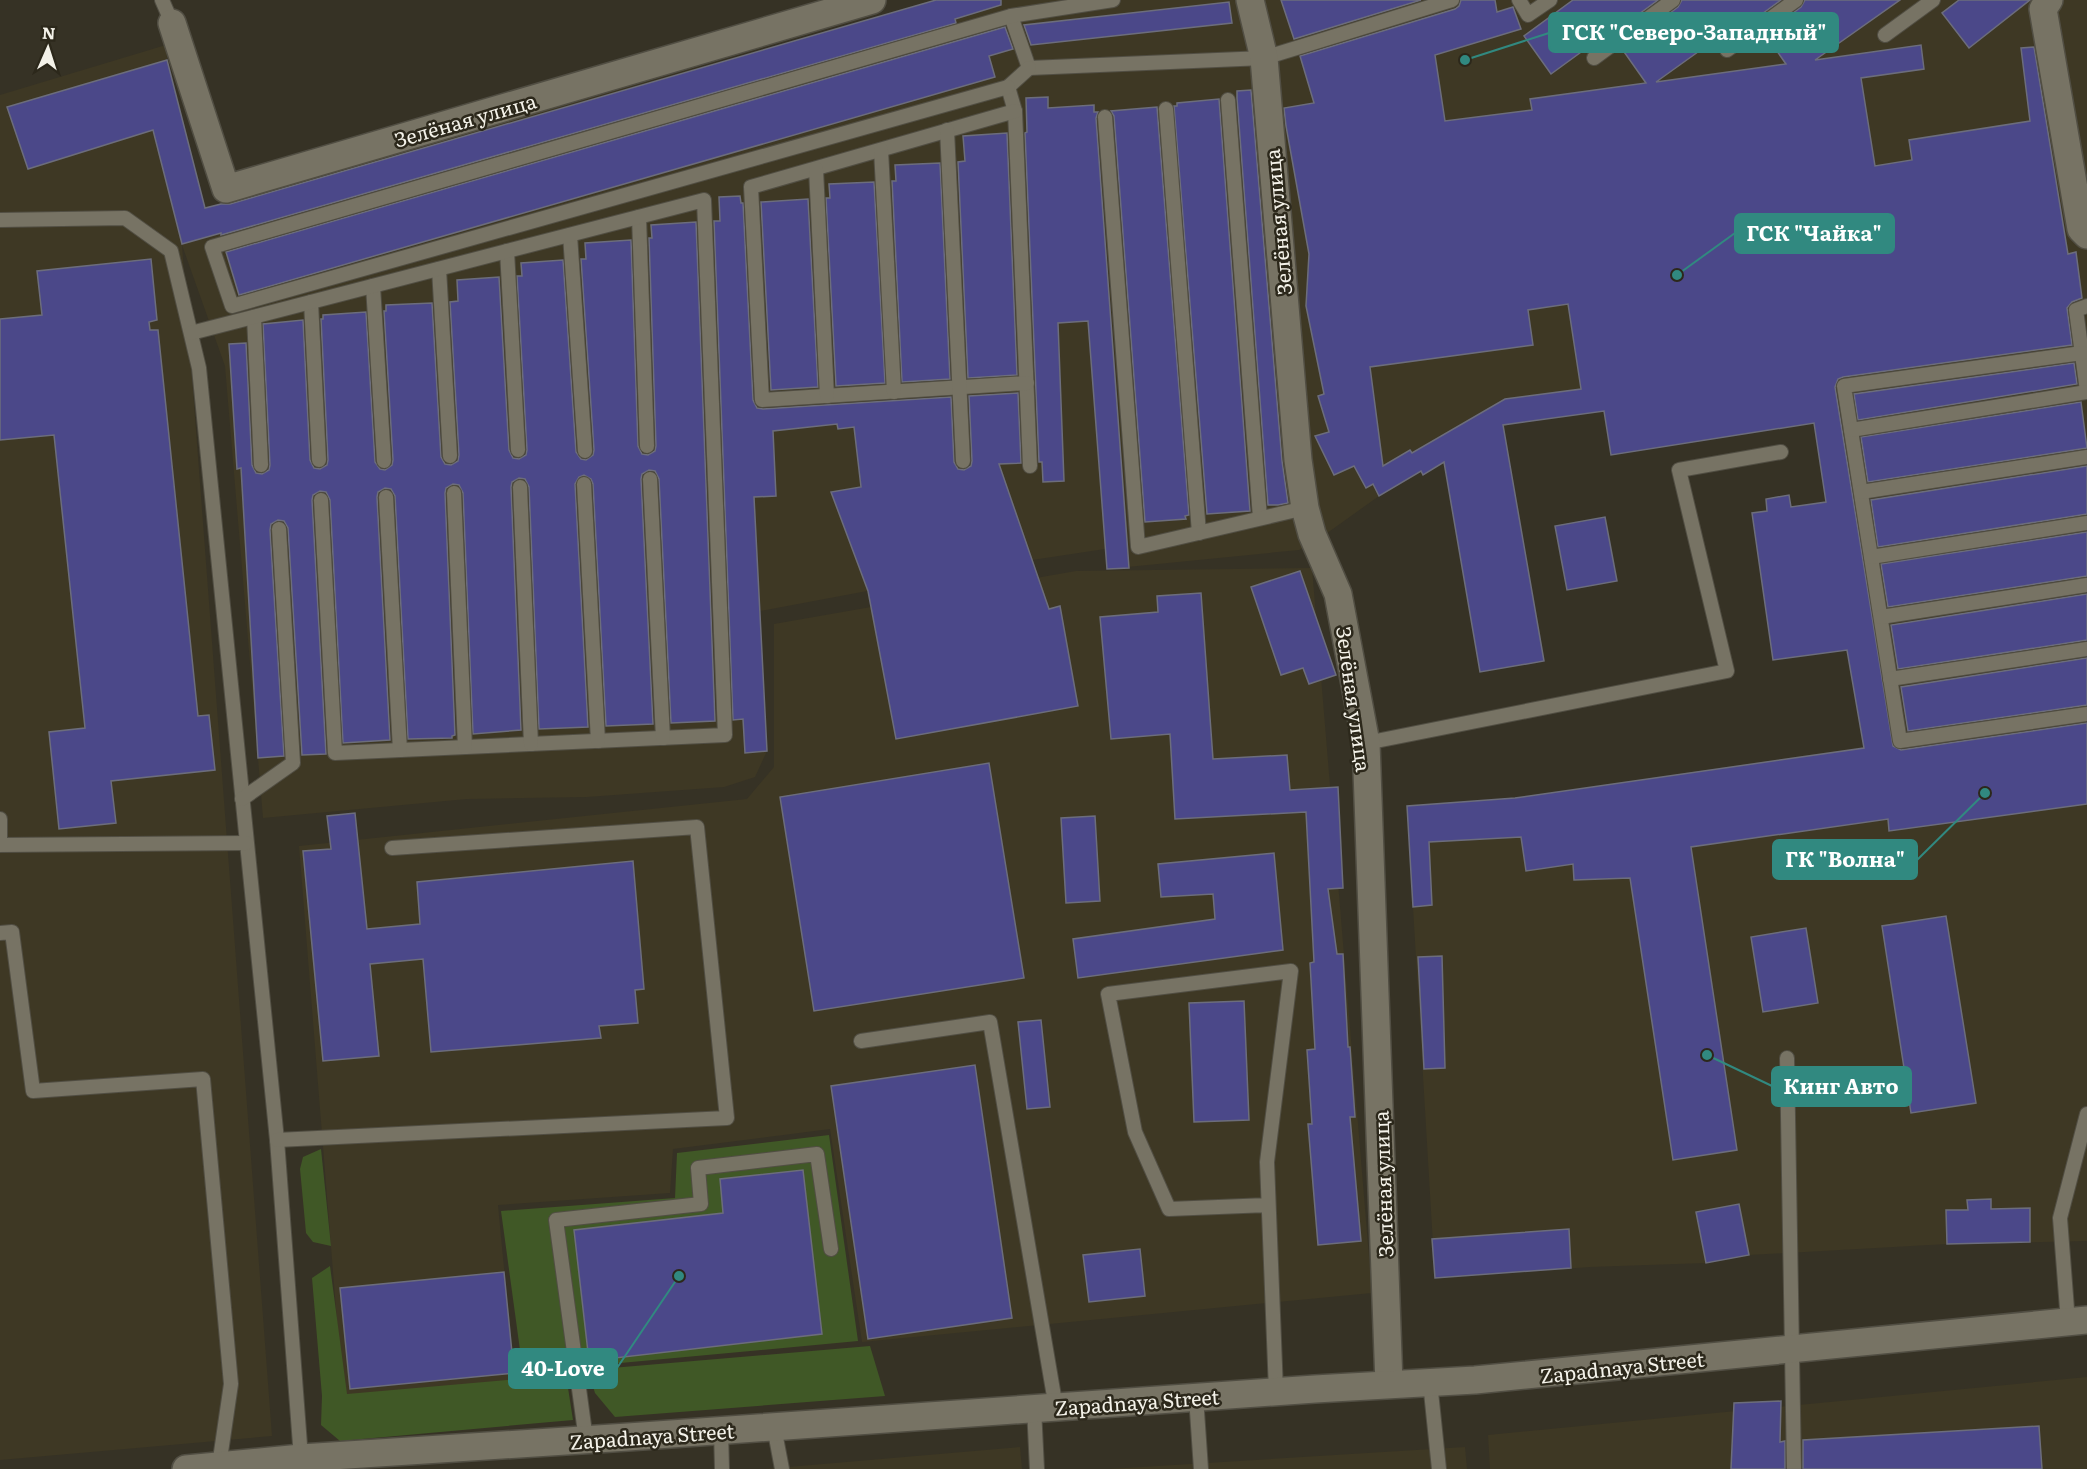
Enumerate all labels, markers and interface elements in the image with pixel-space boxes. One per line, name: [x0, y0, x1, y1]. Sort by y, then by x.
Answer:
callout: ГСК "Северо-Западный": [1549, 13, 1838, 52]
text: ГСК "Северо-Западный": [1562, 15, 1827, 46]
north arrow: [18, 18, 78, 78]
text: N: [41, 20, 56, 44]
street label: Зелёная улица: [390, 84, 540, 154]
street label: Зелёная улица: [1256, 148, 1298, 296]
callout: ГСК "Чайка": [1735, 214, 1894, 253]
text: ГСК "Чайка": [1746, 216, 1882, 247]
street label: Зелёная улица: [1330, 624, 1380, 774]
callout: ГК "Волна": [1773, 840, 1917, 879]
text: ГК "Волна": [1785, 842, 1905, 873]
callout: Кинг Авто: [1772, 1067, 1911, 1106]
text: Кинг Авто: [1783, 1069, 1899, 1100]
street label: Зелёная улица: [1364, 1110, 1400, 1258]
street label: Zapadnaya Street: [1538, 1342, 1706, 1390]
callout: 40-Love: [509, 1349, 617, 1388]
text: 40-Love: [521, 1351, 605, 1382]
street label: Zapadnaya Street: [1054, 1380, 1220, 1422]
street label: Zapadnaya Street: [569, 1414, 735, 1456]

